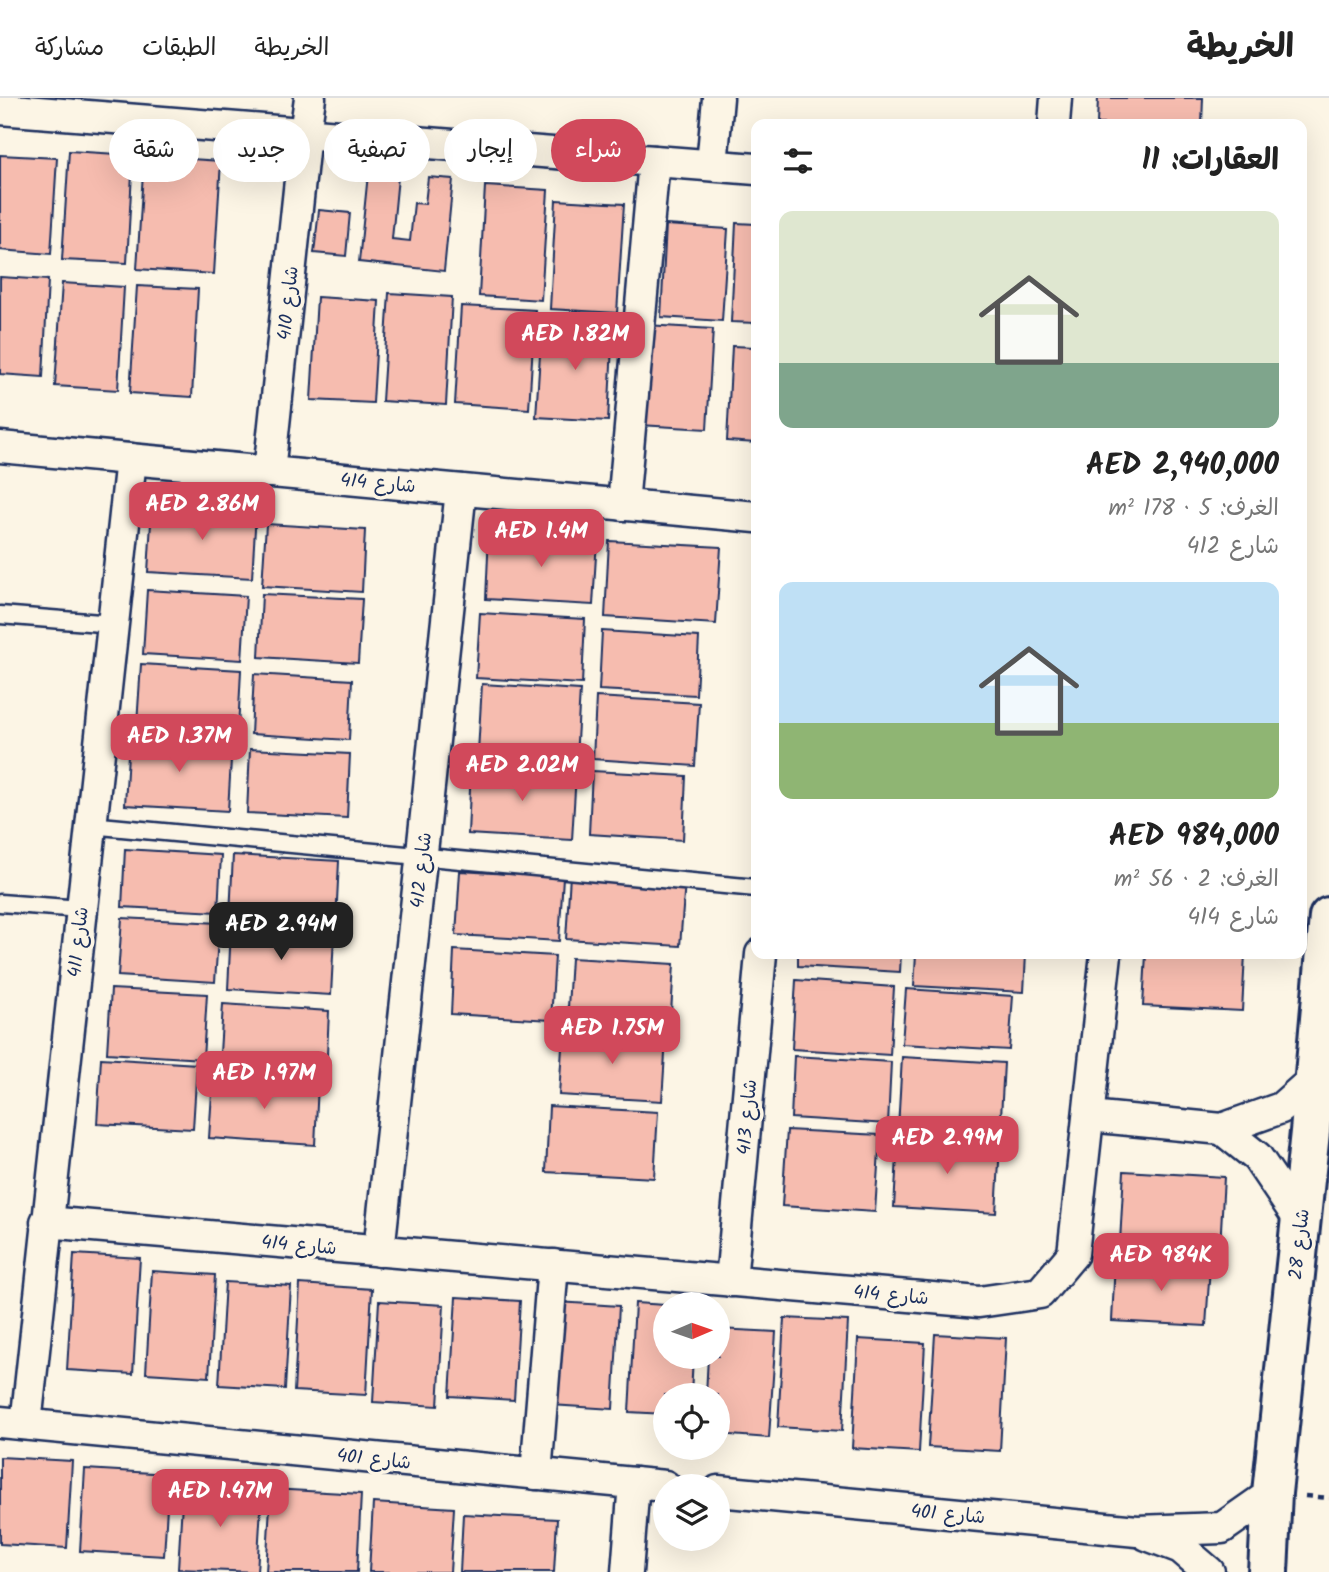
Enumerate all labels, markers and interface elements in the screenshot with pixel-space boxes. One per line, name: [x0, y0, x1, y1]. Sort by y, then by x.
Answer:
text: الخريطة: [1187, 22, 1294, 75]
text: مشاركة: [35, 29, 104, 68]
text: الطبقات: [142, 29, 217, 68]
text: الخريطة: [255, 29, 329, 68]
chip: شقة: [109, 119, 199, 182]
chip: جديد: [213, 119, 310, 182]
chip: تصفية: [324, 119, 430, 182]
chip: إيجار: [444, 119, 537, 182]
chip: شراء: [551, 119, 646, 182]
text: العقارات: 11: [1141, 137, 1279, 185]
icon: filters: [779, 142, 817, 180]
icon: home: [966, 257, 1092, 383]
street label: شارع 410: [270, 265, 308, 342]
pin: AED 1.82M: [495, 313, 655, 372]
text: AED 1.82M: [521, 317, 629, 353]
text: AED 2,940,000: [1086, 442, 1279, 490]
street label: شارع 414: [339, 466, 417, 502]
pin: AED 2.86M: [122, 482, 282, 542]
text: AED 2.86M: [145, 487, 259, 523]
text: الغرف: 5 · 178 m²: [1109, 491, 1279, 527]
pin: AED 1.4M: [469, 510, 613, 569]
text: AED 1.4M: [494, 514, 588, 550]
text: شارع 412: [1187, 529, 1279, 565]
icon: home: [966, 628, 1092, 754]
pin: AED 1.37M: [99, 714, 259, 774]
text: AED 1.37M: [127, 719, 231, 755]
pin: AED 2.02M: [442, 744, 602, 803]
text: AED 2.02M: [466, 748, 578, 784]
text: AED 984,000: [1109, 813, 1279, 861]
street label: شارع 412: [403, 831, 441, 910]
text: الغرف: 2 · 56 m²: [1114, 862, 1279, 898]
text: شارع 414: [1187, 900, 1279, 936]
pin: AED 2.94M: [201, 902, 361, 962]
street label: شارع 411: [60, 905, 98, 979]
text: AED 2.94M: [225, 907, 337, 943]
pin: AED 1.75M: [532, 1006, 692, 1066]
text: AED 1.75M: [560, 1011, 664, 1047]
pin: AED 1.97M: [184, 1052, 344, 1111]
text: AED 1.97M: [212, 1056, 316, 1092]
street label: شارع 413: [730, 1078, 766, 1156]
pin: AED 2.99M: [867, 1116, 1027, 1176]
text: AED 2.99M: [892, 1121, 1002, 1157]
street label: شارع 28: [1281, 1207, 1319, 1281]
street label: شارع 414: [260, 1228, 338, 1264]
pin: AED 984K: [1089, 1234, 1233, 1293]
text: AED 984K: [1110, 1238, 1212, 1274]
street label: شارع 414: [852, 1278, 930, 1314]
north arrow: [653, 1292, 730, 1368]
map controls: [653, 1292, 730, 1551]
button: locate: [653, 1383, 730, 1460]
street label: شارع 401: [335, 1441, 412, 1479]
pin: AED 1.47M: [140, 1470, 300, 1529]
text: AED 1.47M: [168, 1474, 272, 1510]
button: layers: [653, 1474, 730, 1551]
street label: شارع 401: [909, 1497, 986, 1533]

